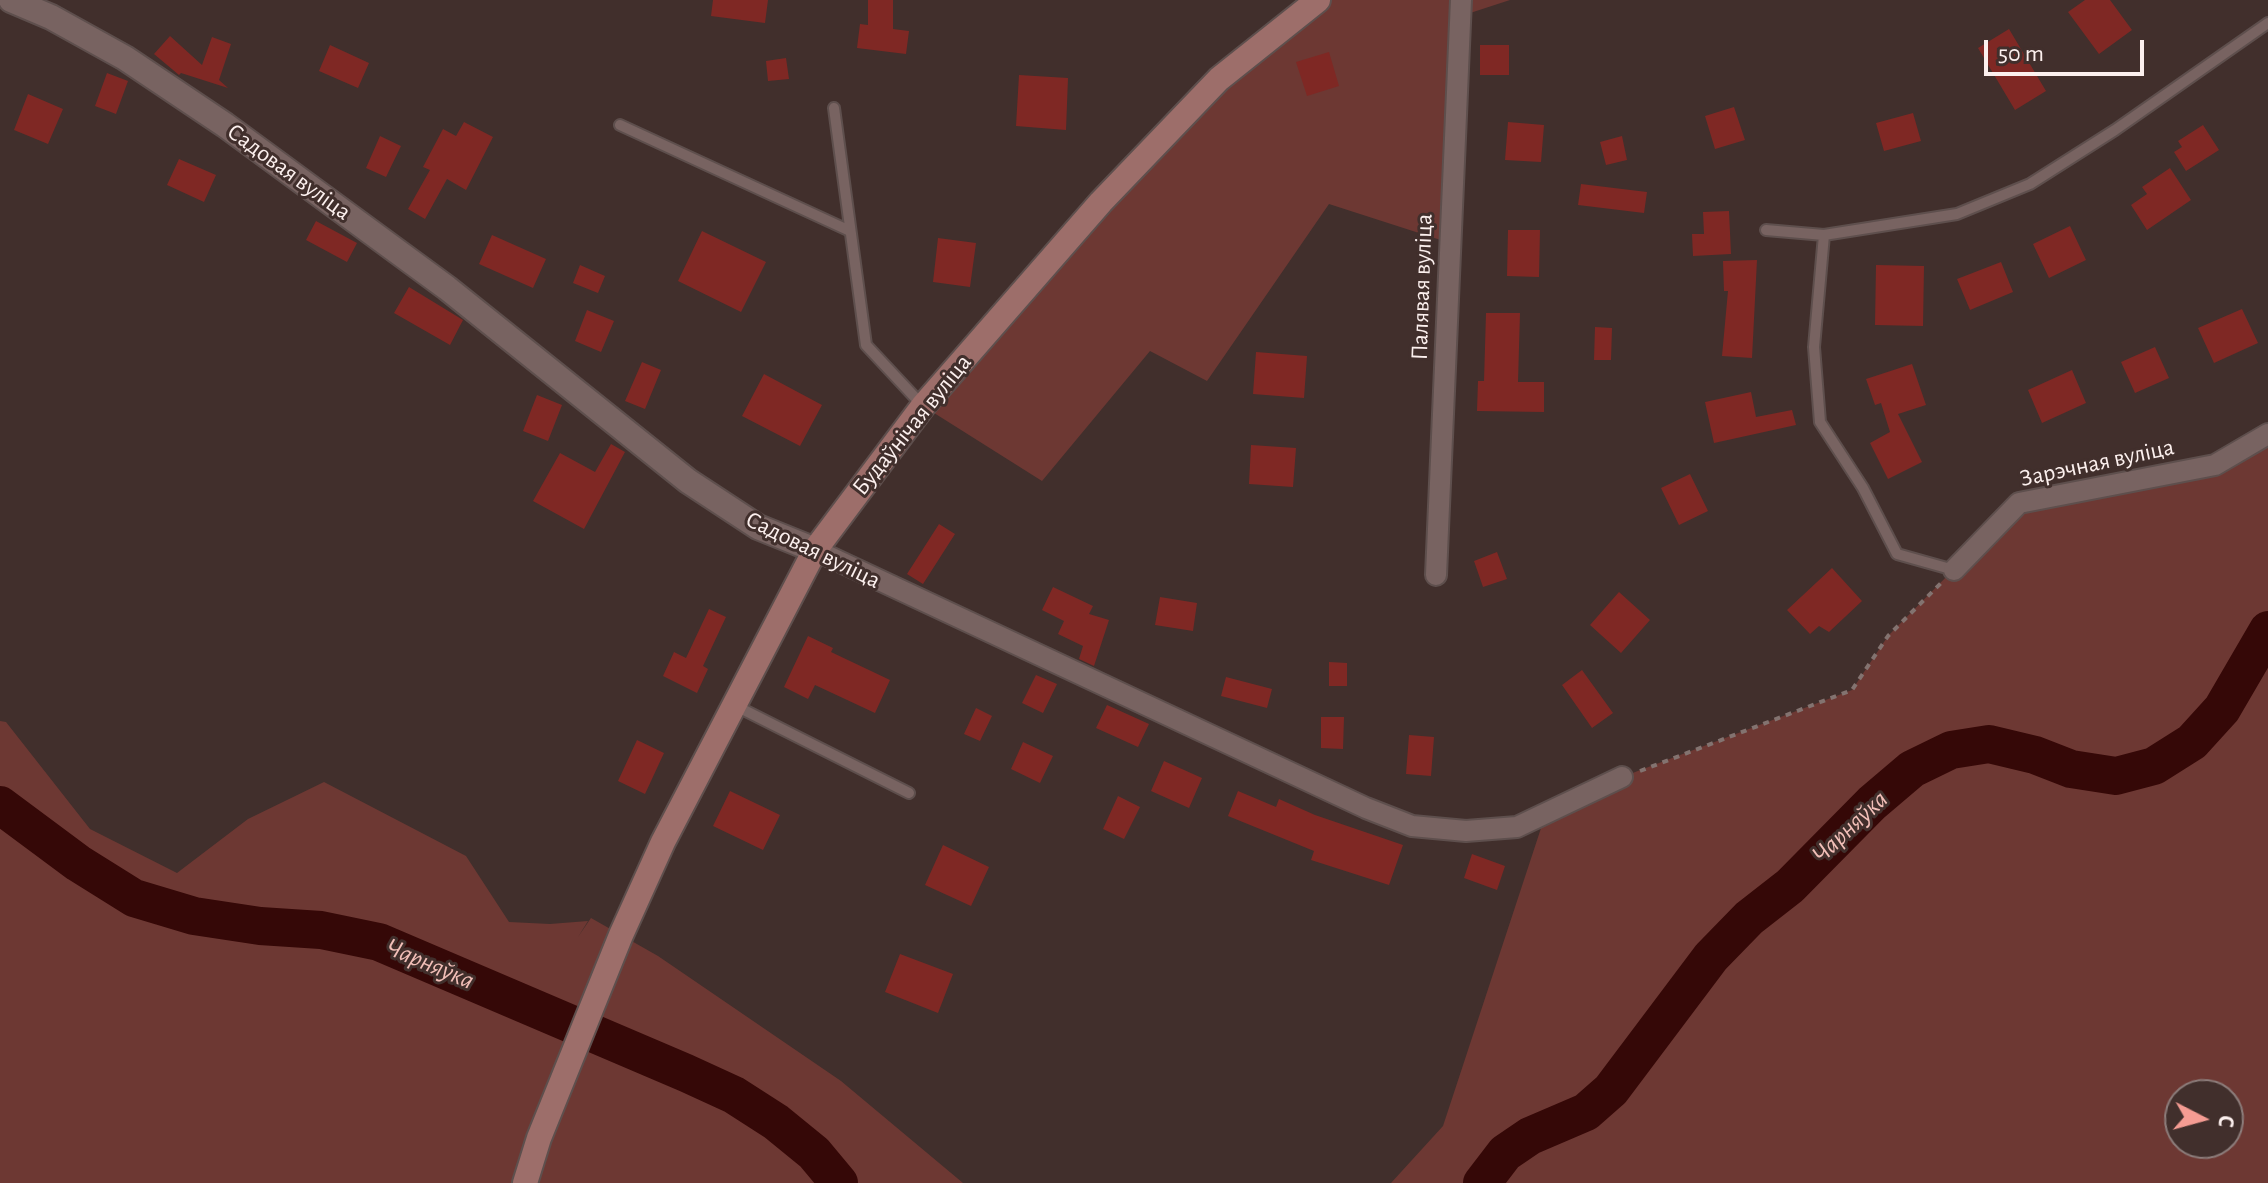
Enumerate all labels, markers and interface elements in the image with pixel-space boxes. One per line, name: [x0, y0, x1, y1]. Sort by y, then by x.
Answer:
scale bar: [1988, 24, 2148, 74]
text: 50 m: [1998, 42, 2044, 66]
street label: Садовая вуліца: [221, 117, 357, 227]
street label: Палявая вуліца: [1405, 213, 1439, 361]
street label: Будаўнічая вуліца: [846, 349, 978, 501]
street label: Зарэчная вуліца: [2017, 433, 2177, 493]
street label: Садовая вуліца: [741, 505, 885, 595]
water label: Чарняўка: [1805, 784, 1895, 870]
water label: Чарняўка: [381, 932, 479, 996]
north arrow: [2164, 1079, 2244, 1159]
text: С: [2214, 1114, 2237, 1128]

